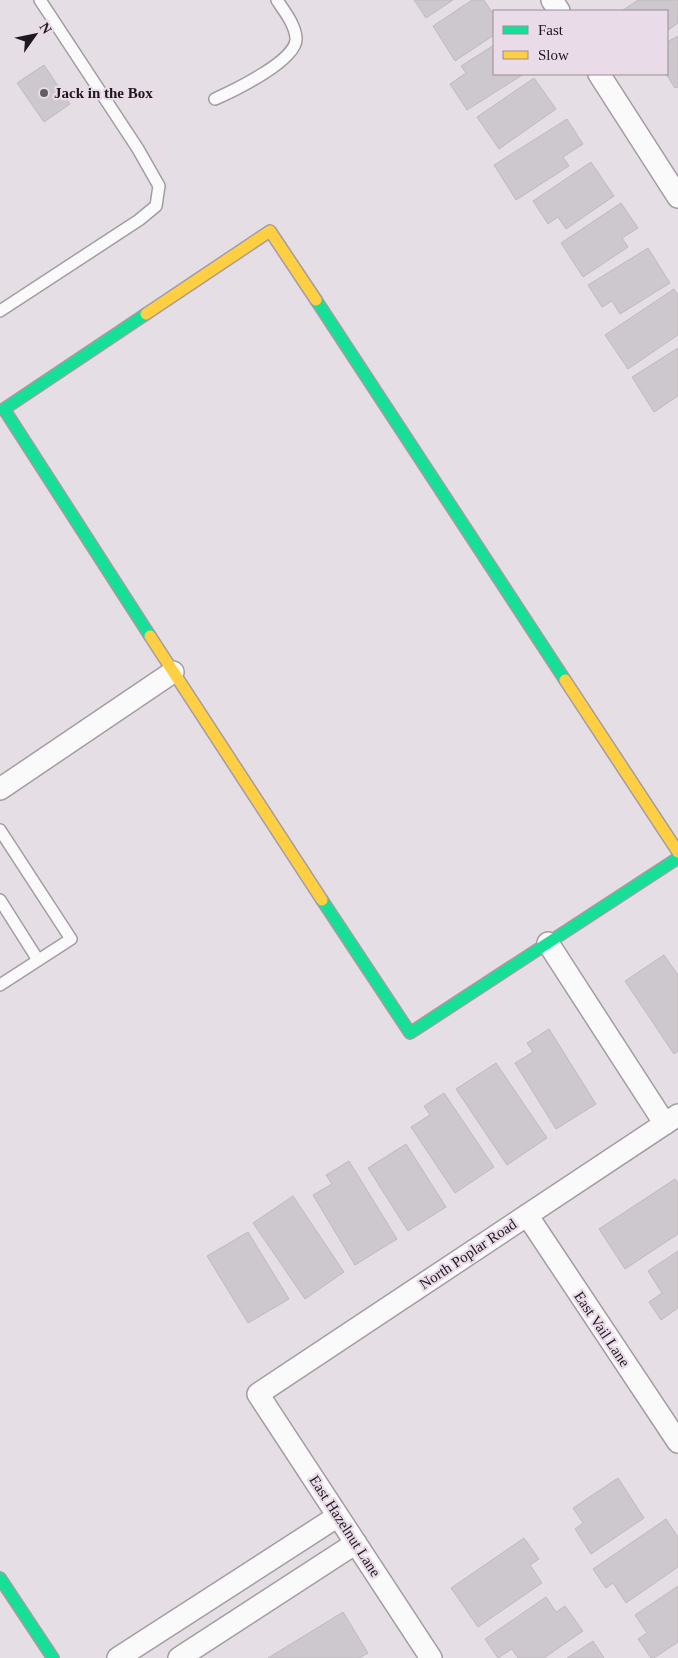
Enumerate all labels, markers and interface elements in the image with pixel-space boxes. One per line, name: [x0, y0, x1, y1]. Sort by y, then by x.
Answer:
north arrow: [10, 10, 60, 60]
legend: [493, 10, 668, 75]
text: N: [36, 20, 55, 37]
text: Fast: [538, 22, 564, 38]
text: Slow: [538, 47, 569, 63]
place label: Jack in the Box: [54, 85, 153, 101]
marker: Jack in the Box: [38, 87, 50, 99]
street label: North Poplar Road: [417, 1215, 520, 1292]
street label: East Vail Lane: [571, 1288, 633, 1370]
street label: East Hazelnut Lane: [306, 1472, 384, 1580]

